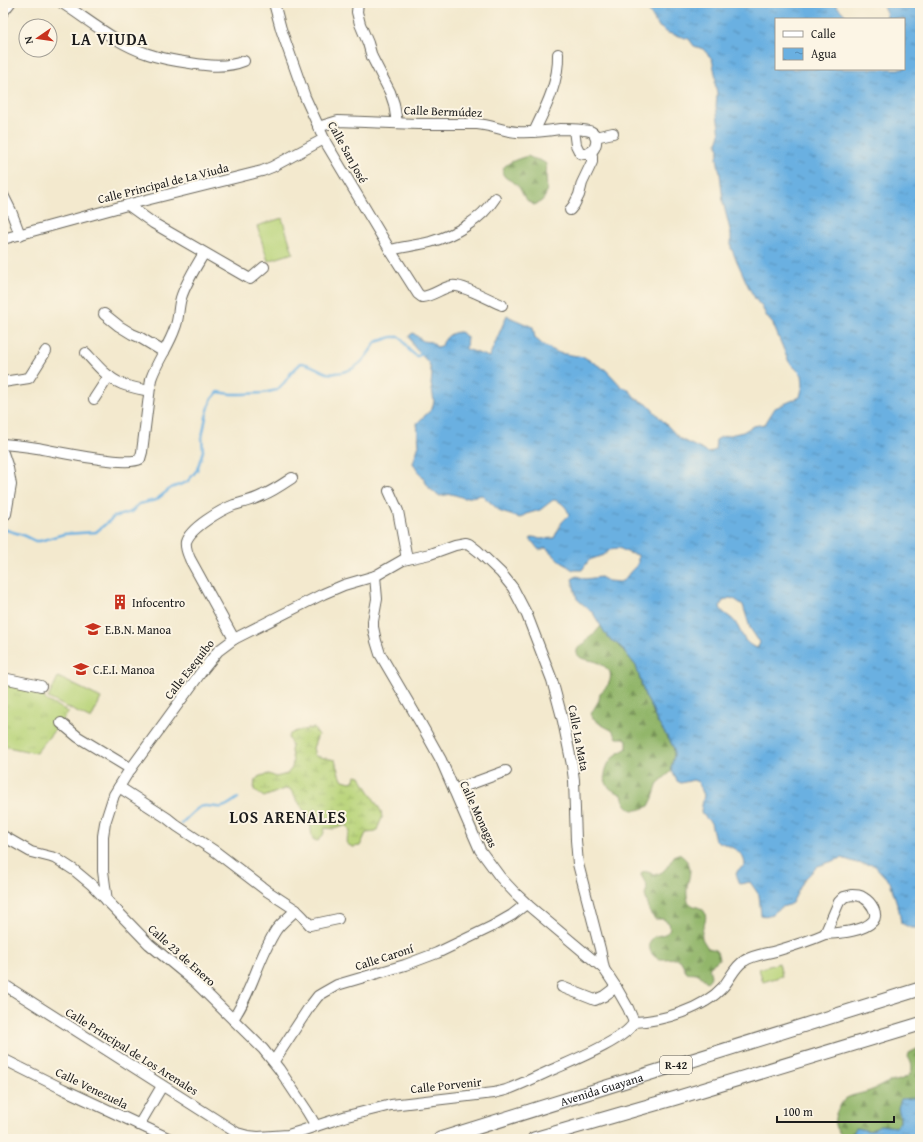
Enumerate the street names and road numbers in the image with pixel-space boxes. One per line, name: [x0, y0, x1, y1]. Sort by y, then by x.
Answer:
street label: Calle Bermúdez: [404, 101, 482, 121]
street label: Calle San José: [324, 118, 372, 186]
street label: Calle Principal de La Viuda: [96, 158, 230, 207]
street label: Calle Esequibo: [160, 635, 218, 703]
street label: Calle La Mata: [564, 704, 594, 773]
street label: Calle Monagas: [456, 778, 502, 850]
street label: Calle 23 de Enero: [145, 920, 219, 990]
street label: Calle Caroní: [353, 939, 416, 974]
street label: Calle Principal de Los Arenales: [62, 1003, 202, 1099]
road number: R-42: [660, 1056, 692, 1074]
street label: Calle Venezuela: [53, 1063, 131, 1113]
street label: Avenida Guayana: [558, 1068, 645, 1110]
street label: Calle Porvenir: [410, 1073, 482, 1097]

